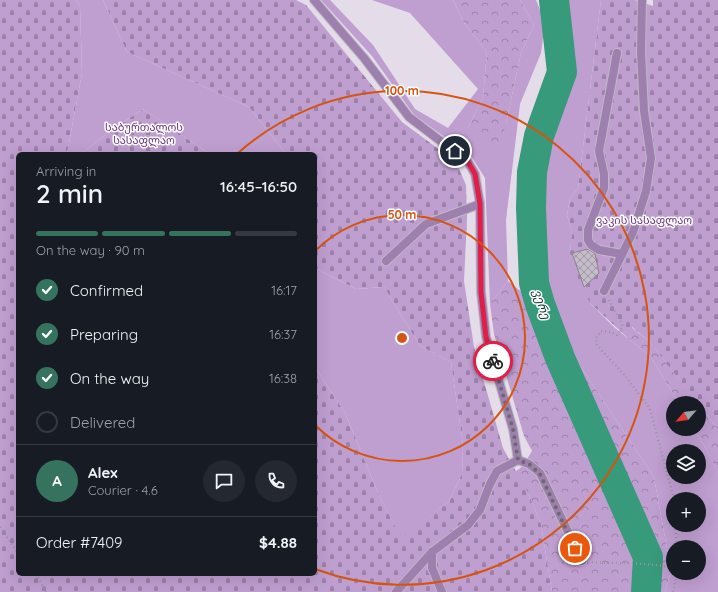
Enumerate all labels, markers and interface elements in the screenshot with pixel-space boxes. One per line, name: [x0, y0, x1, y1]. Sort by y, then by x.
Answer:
text: 100 m: [385, 83, 419, 98]
park label: საბურთალოს სასაფლაო: [105, 120, 183, 147]
pin: [438, 134, 472, 168]
icon: home: [444, 140, 466, 162]
text: Arriving in: [36, 163, 96, 179]
text: 2 min: [36, 177, 103, 210]
text: 16:45–16:50: [220, 177, 297, 196]
text: 50 m: [388, 207, 416, 222]
park label: ვაკის სასაფლაო: [596, 213, 692, 227]
text: On the way · 90 m: [36, 242, 145, 258]
icon: check: [36, 279, 58, 301]
text: Confirmed: [70, 281, 143, 300]
text: 16:17: [271, 282, 297, 298]
water label: ვერე: [530, 287, 554, 322]
icon: check: [36, 323, 58, 345]
text: Preparing: [70, 325, 138, 344]
text: 16:37: [269, 326, 297, 342]
centre of rings: [395, 331, 409, 345]
courier: [473, 341, 513, 381]
icon: bike: [482, 350, 504, 372]
icon: check: [36, 367, 58, 389]
text: On the way: [70, 369, 149, 388]
text: 16:38: [269, 370, 297, 386]
north arrow: [666, 396, 706, 436]
map controls: [666, 396, 706, 580]
text: Delivered: [70, 413, 135, 432]
button: layers: [666, 444, 706, 484]
button: chat: [203, 460, 245, 502]
button: phone: [255, 460, 297, 502]
text: Alex: [88, 463, 118, 482]
text: A: [52, 471, 62, 490]
text: Courier · 4.6: [88, 482, 158, 498]
button: +: [666, 492, 706, 532]
pin: [558, 531, 592, 565]
text: Order #7409: [36, 533, 122, 552]
text: $4.88: [259, 533, 297, 552]
icon: bag: [564, 537, 586, 559]
button: −: [666, 540, 706, 580]

